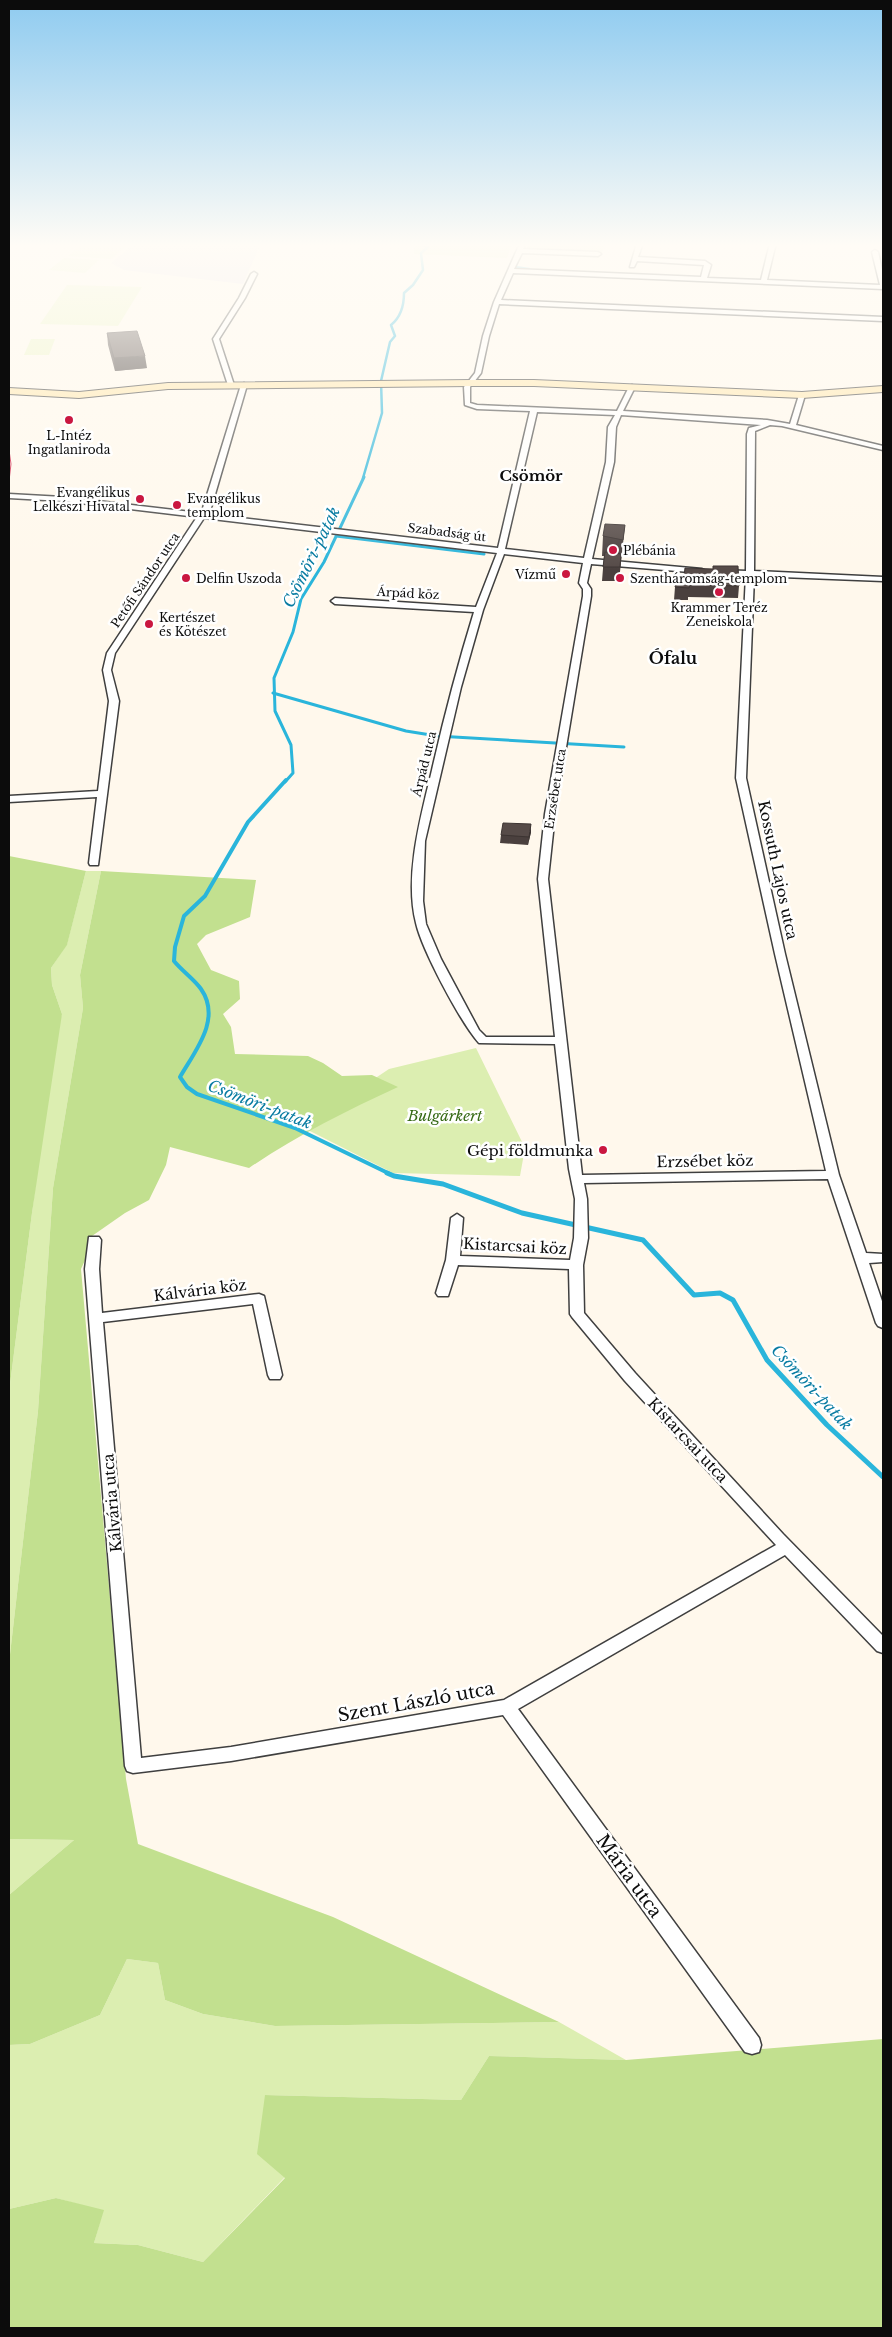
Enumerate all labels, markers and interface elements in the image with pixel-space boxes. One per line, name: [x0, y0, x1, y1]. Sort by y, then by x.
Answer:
marker: L-Intéz Ingatlaniroda: [63, 414, 75, 426]
place label: L-Intéz Ingatlaniroda: [28, 428, 111, 457]
district label: Csömör: [499, 466, 563, 485]
place label: Evangélikus Lelkészi Hivatal: [33, 485, 130, 514]
place label: Evangélikus templom: [187, 491, 260, 520]
marker: Evangélikus Lelkészi Hivatal: [134, 493, 146, 505]
marker: Evangélikus templom: [171, 499, 183, 511]
water label: Csömöri-patak: [278, 503, 344, 611]
street label: Szabadság út: [407, 520, 487, 544]
street label: Petőfi Sándor utca: [108, 529, 183, 630]
place label: Plébánia: [623, 543, 676, 558]
marker: Plébánia: [607, 544, 619, 556]
place label: Vízmű: [514, 567, 556, 582]
marker: Vízmű: [560, 568, 572, 580]
place label: Delfin Uszoda: [196, 571, 282, 586]
place label: Szentháromság-templom: [630, 571, 787, 586]
marker: Delfin Uszoda: [180, 572, 192, 584]
marker: Szentháromság-templom: [614, 572, 626, 584]
street label: Árpád köz: [375, 583, 440, 602]
marker: Krammer Teréz Zeneiskola: [713, 586, 725, 598]
place label: Krammer Teréz Zeneiskola: [670, 600, 768, 629]
place label: Kertészet és Kötészet: [159, 610, 227, 639]
marker: Kertészet és Kötészet: [143, 618, 155, 630]
district label: Ófalu: [649, 648, 698, 668]
street label: Árpád utca: [407, 729, 439, 799]
street label: Erzsébet utca: [541, 747, 569, 831]
street label: Kossuth Lajos utca: [754, 799, 802, 942]
water label: Csömöri-patak: [205, 1075, 315, 1133]
park label: Bulgárkert: [407, 1106, 483, 1125]
place label: Gépi földmunka: [467, 1141, 594, 1160]
marker: Gépi földmunka: [597, 1144, 609, 1156]
street label: Erzsébet köz: [656, 1151, 754, 1171]
street label: Kistarcsai köz: [463, 1234, 567, 1258]
street label: Kálvária köz: [152, 1275, 248, 1305]
water label: Csömöri-patak: [767, 1340, 857, 1434]
street label: Kistarcsai utca: [644, 1394, 733, 1487]
street label: Kálvária utca: [98, 1452, 126, 1553]
street label: Szent László utca: [336, 1677, 496, 1727]
street label: Mária utca: [591, 1830, 667, 1922]

